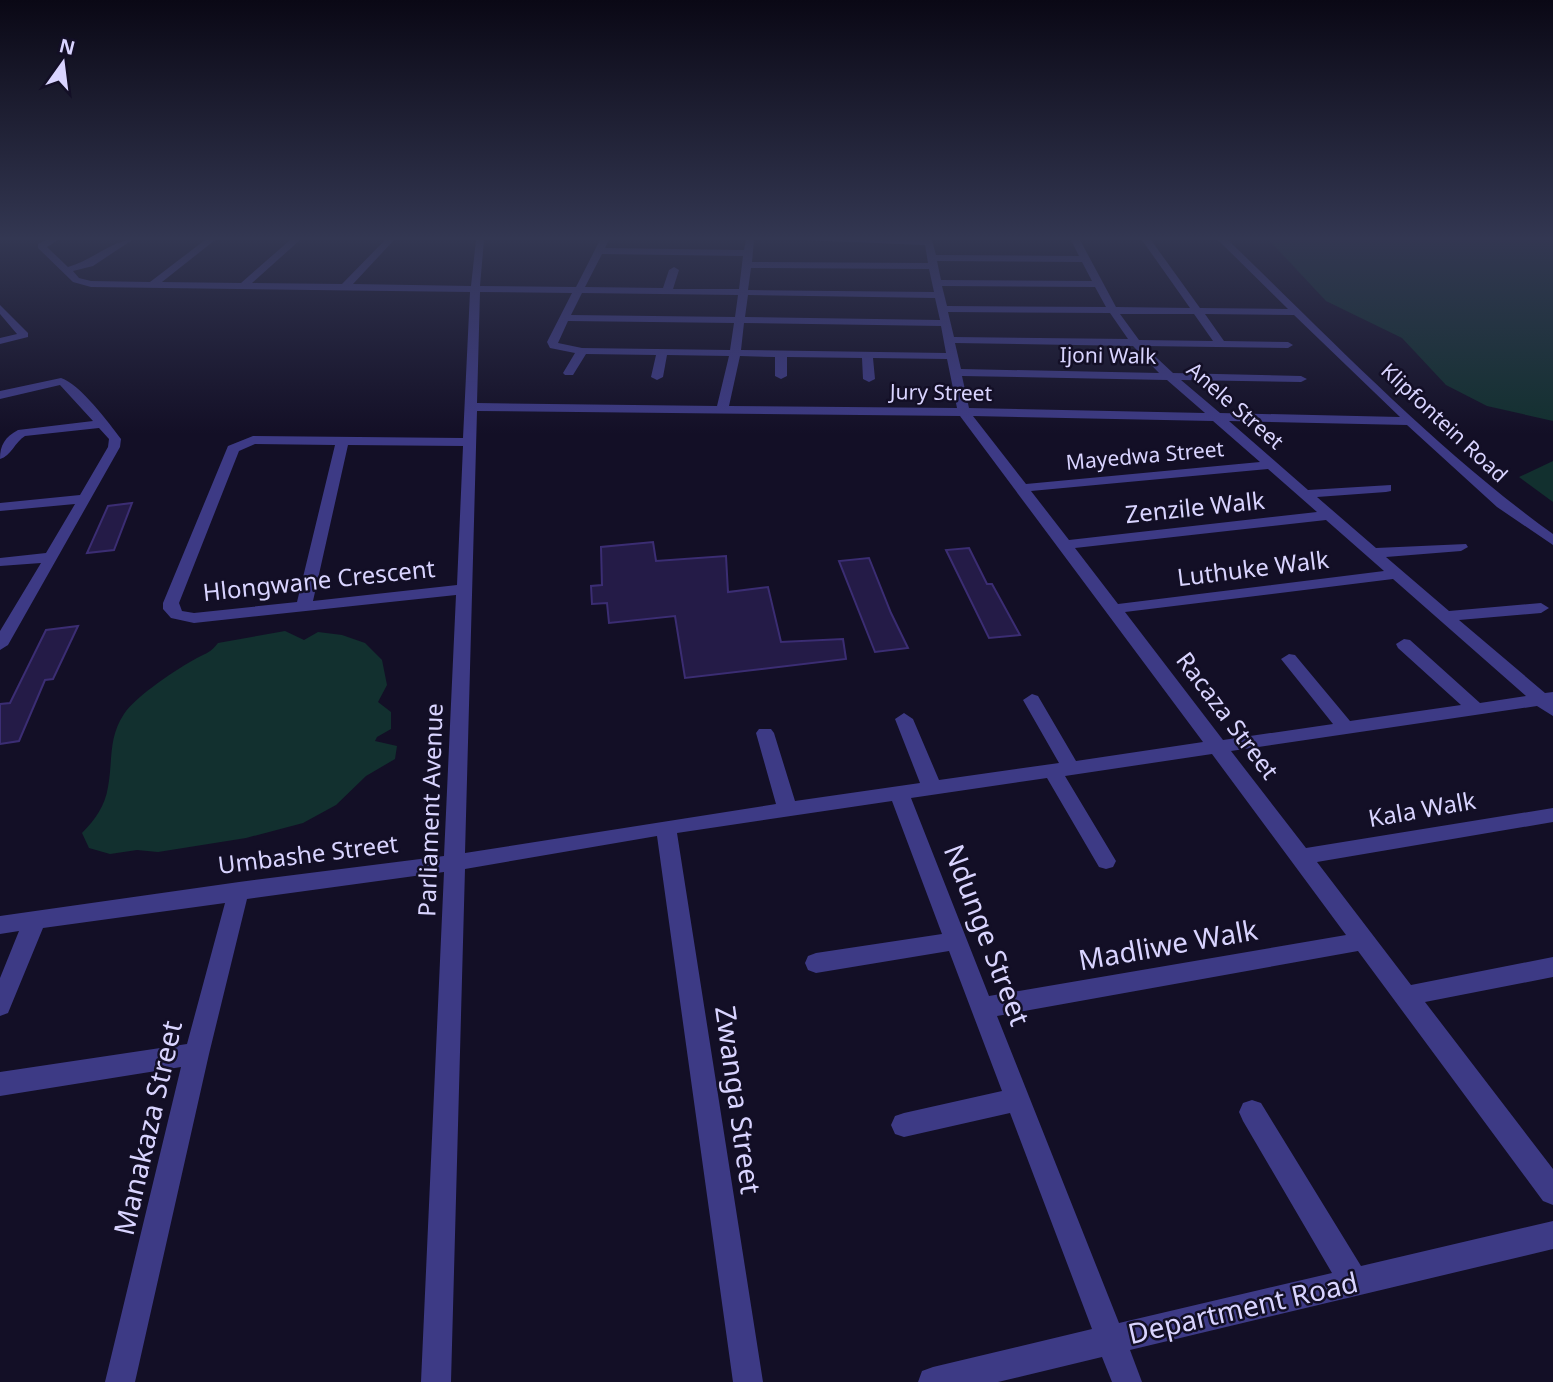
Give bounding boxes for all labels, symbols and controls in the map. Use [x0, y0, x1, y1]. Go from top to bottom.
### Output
north arrow [28, 28, 98, 98]
text: N [56, 32, 78, 61]
street label: Ijoni Walk [1059, 340, 1157, 370]
street label: Anele Street [1181, 355, 1290, 455]
street label: Klipfontein Road [1375, 356, 1514, 488]
street label: Jury Street [888, 377, 993, 407]
street label: Mayedwa Street [1065, 434, 1226, 476]
street label: Zenzile Walk [1124, 483, 1266, 530]
street label: Luthuke Walk [1175, 542, 1331, 593]
street label: Hlongwane Crescent [201, 551, 437, 608]
street label: Racaza Street [1169, 645, 1287, 786]
street label: Parliament Avenue [409, 703, 450, 917]
street label: Kala Walk [1365, 783, 1478, 834]
street label: Umbashe Street [216, 826, 400, 881]
street label: Ndunge Street [936, 838, 1040, 1031]
street label: Madliwe Walk [1075, 910, 1260, 978]
street label: Zwanga Street [707, 1003, 771, 1196]
street label: Manakaza Street [104, 1017, 190, 1239]
street label: Department Road [1124, 1262, 1361, 1352]

